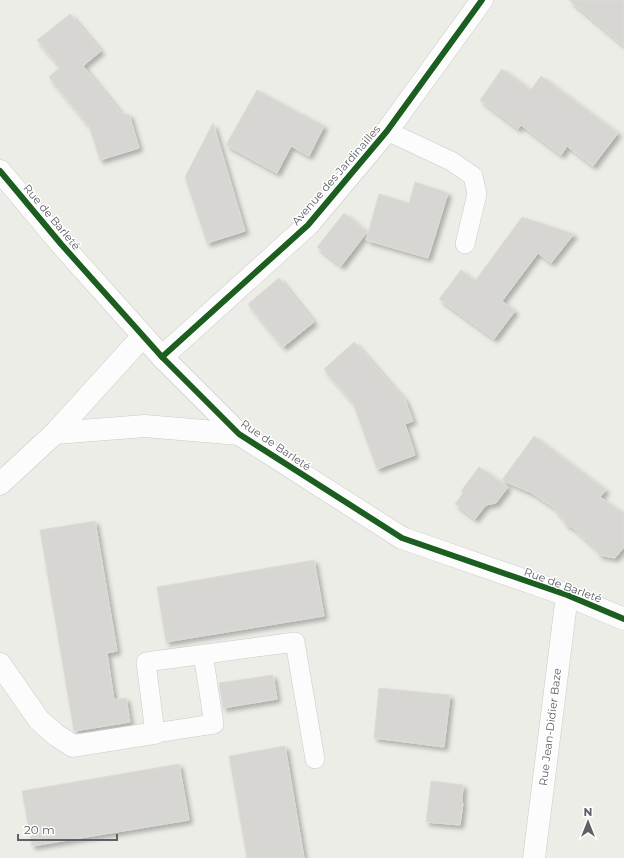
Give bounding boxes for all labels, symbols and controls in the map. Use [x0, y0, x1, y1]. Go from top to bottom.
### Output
street label: Avenue des Jardinailles [289, 122, 384, 228]
street label: Rue de Barleté [20, 181, 84, 253]
street label: Rue de Barleté [238, 416, 314, 474]
street label: Rue de Barleté [522, 564, 604, 606]
street label: Rue Jean-Didier Baze [536, 667, 564, 787]
north arrow [568, 802, 608, 842]
text: N [584, 805, 592, 819]
scale bar [18, 816, 117, 842]
text: 20 m [24, 822, 55, 837]

